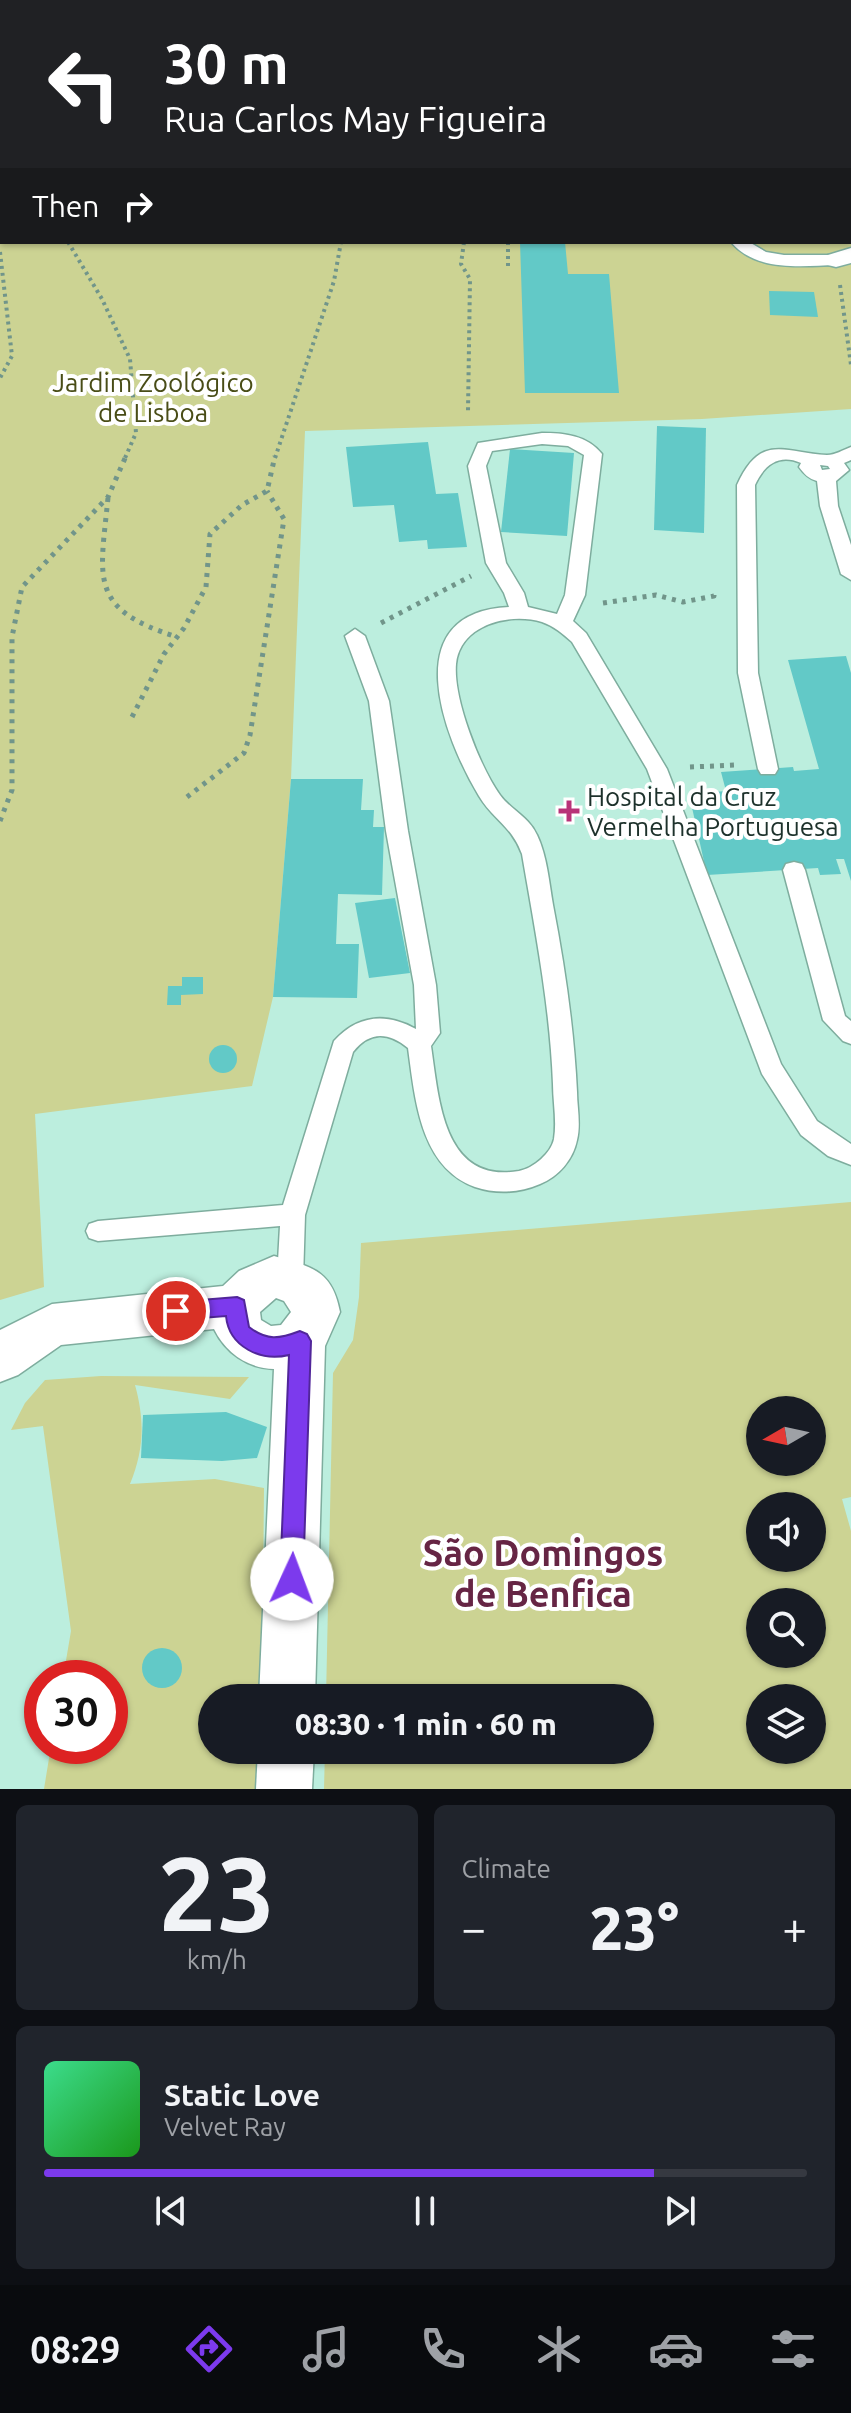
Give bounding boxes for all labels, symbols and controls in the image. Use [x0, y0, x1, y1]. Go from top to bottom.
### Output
icon: left [32, 32, 136, 136]
text: 30 m [164, 32, 289, 95]
text: Rua Carlos May Figueira [164, 98, 547, 139]
icon: right [116, 184, 160, 228]
text: Then [32, 189, 100, 223]
park label: Jardim Zoológico de Lisboa [52, 368, 254, 427]
place label: Hospital da Cruz Vermelha Portuguesa [587, 782, 839, 841]
marker: Hospital da Cruz Vermelha Portuguesa [558, 800, 580, 822]
pin [142, 1277, 210, 1345]
icon: arrive [154, 1289, 198, 1333]
north arrow [746, 1396, 826, 1476]
map controls [746, 1396, 826, 1764]
button: sound [746, 1492, 826, 1572]
district label: São Domingos de Benfica [423, 1532, 663, 1614]
position arrow [250, 1537, 334, 1621]
button: search [746, 1588, 826, 1668]
speed limit sign: 30 [24, 1660, 128, 1764]
button: layers [746, 1684, 826, 1764]
text: 08:30 · 1 min · 60 m [295, 1707, 557, 1741]
text: 23 [158, 1834, 275, 1951]
text: Climate [462, 1854, 551, 1883]
text: 23° [590, 1894, 679, 1961]
text: − [462, 1903, 486, 1952]
text: + [782, 1903, 807, 1952]
text: km/h [187, 1945, 247, 1974]
text: Static Love [164, 2078, 320, 2112]
text: Velvet Ray [164, 2112, 286, 2141]
icon: previous [149, 2189, 193, 2233]
icon: pause [403, 2189, 447, 2233]
icon: next [658, 2189, 702, 2233]
icon: directions [181, 2321, 237, 2377]
icon: music [298, 2321, 354, 2377]
icon: phone [415, 2321, 471, 2377]
icon: climate [531, 2321, 587, 2377]
icon: car [648, 2321, 704, 2377]
icon: filters [765, 2321, 821, 2377]
text: 08:29 [30, 2329, 120, 2370]

